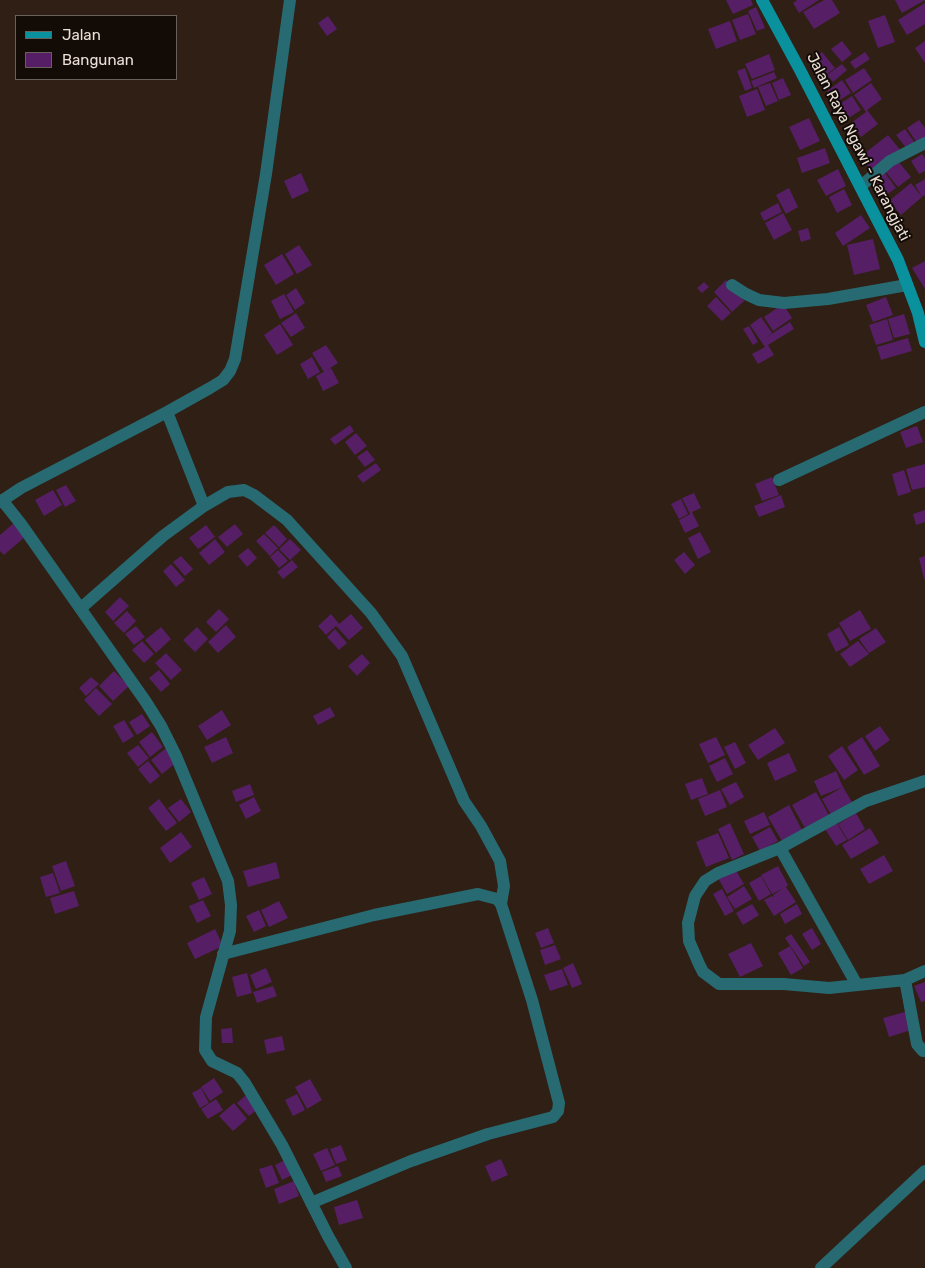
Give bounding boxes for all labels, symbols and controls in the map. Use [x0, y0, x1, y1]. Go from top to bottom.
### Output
legend [15, 15, 178, 80]
text: Jalan [62, 26, 101, 44]
street label: Jalan Raya Ngawi - Karangjati [803, 50, 913, 244]
text: Bangunan [62, 51, 134, 69]

